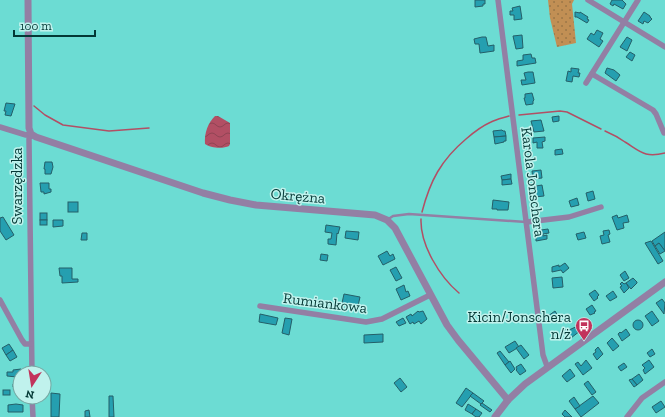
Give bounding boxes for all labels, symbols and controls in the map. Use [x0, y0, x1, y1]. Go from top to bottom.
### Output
scale bar [14, 12, 95, 38]
text: 100 m [20, 19, 52, 33]
street label: Karola Jonschera [517, 126, 549, 238]
street label: Swarzędzka [8, 147, 26, 225]
street label: Okrężna [270, 185, 326, 207]
street label: Rumiankowa [282, 289, 368, 317]
place label: Kicin/Jonschera n/ż [468, 308, 571, 343]
bus stop icon: Kicin/Jonschera n/ż [574, 316, 594, 341]
north arrow [12, 365, 52, 405]
text: N [24, 387, 35, 402]

